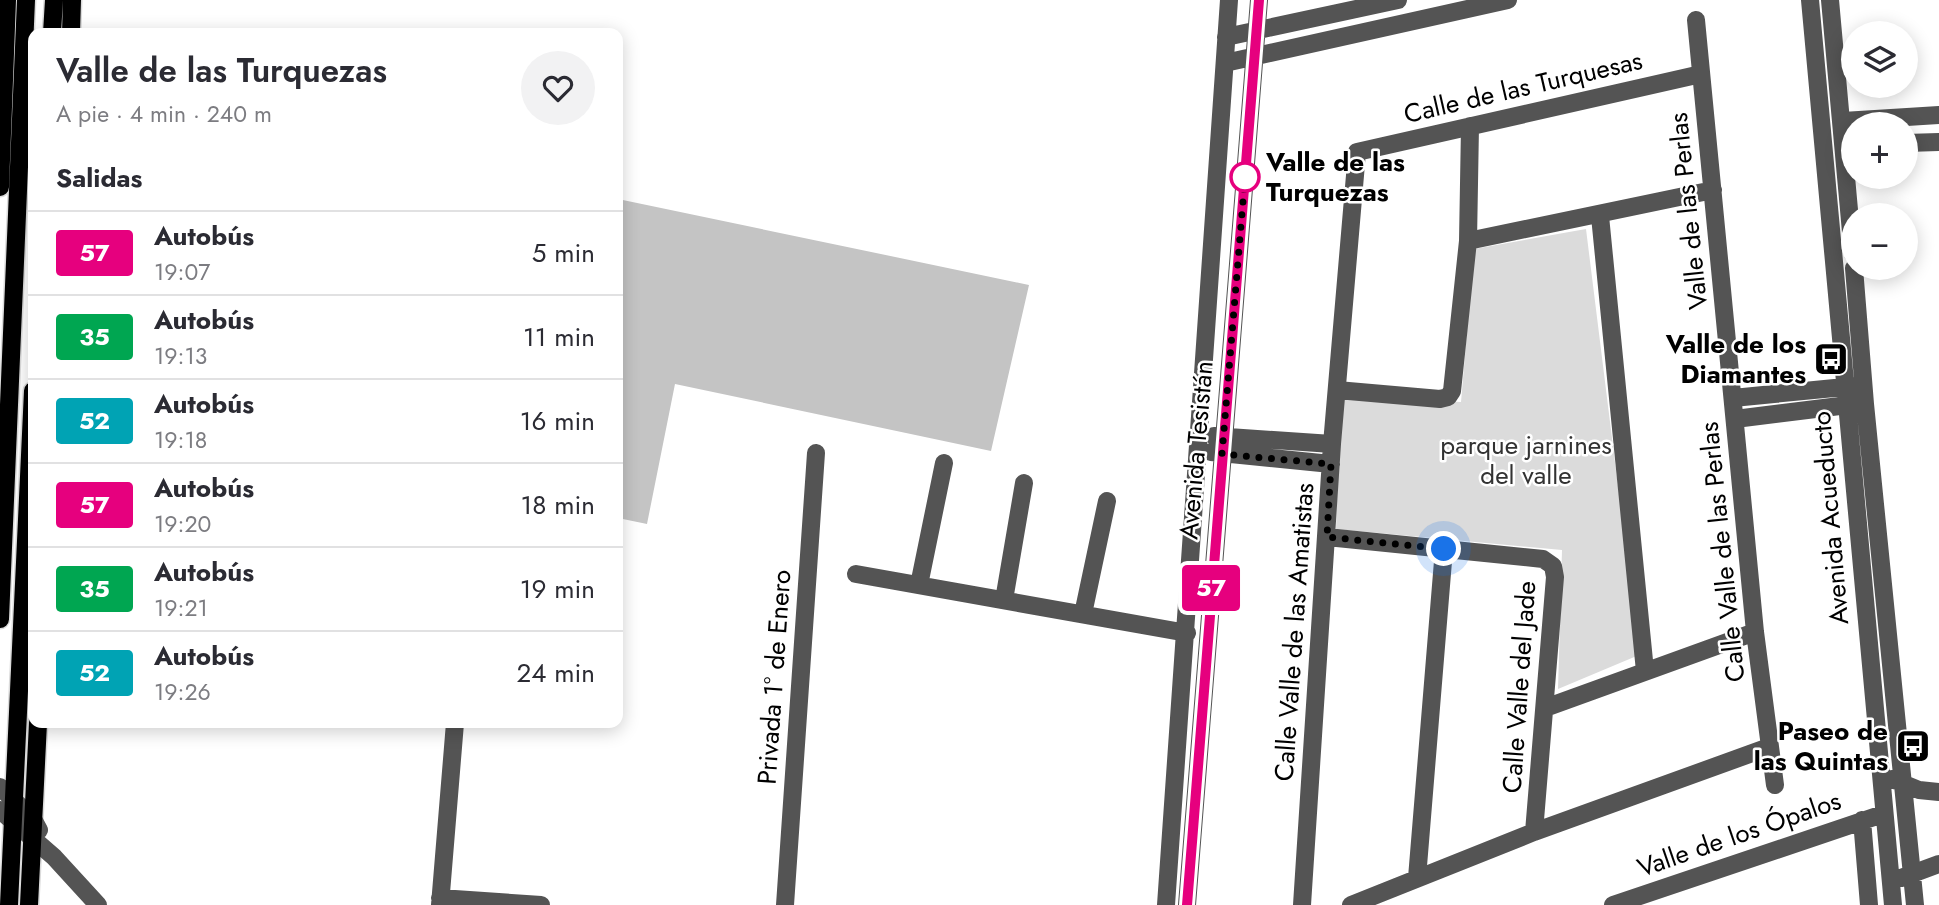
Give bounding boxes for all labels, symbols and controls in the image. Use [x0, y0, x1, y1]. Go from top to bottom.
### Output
map controls [1841, 21, 1918, 280]
button: layers [1841, 21, 1918, 98]
street label: Calle de las Turquesas [1400, 41, 1646, 133]
text: Valle de las Turquezas [56, 47, 387, 94]
button: heart [521, 51, 595, 125]
text: A pie · 4 min · 240 m [56, 97, 272, 131]
street label: Valle de las Perlas [1659, 111, 1717, 311]
button: + [1841, 112, 1918, 189]
place label: Valle de las Turquezas [1265, 143, 1405, 211]
text: Salidas [56, 159, 142, 197]
marker: Valle de las Turquezas [1230, 162, 1260, 192]
button: − [1841, 203, 1918, 280]
text: Autobús [154, 217, 254, 255]
text: 5 min [532, 234, 595, 272]
text: 57 [80, 235, 109, 270]
text: 19:07 [154, 255, 210, 289]
text: Autobús [154, 301, 254, 339]
text: 11 min [523, 318, 595, 356]
text: 35 [79, 319, 110, 354]
place label: Valle de los Diamantes [1665, 325, 1806, 393]
text: 19:13 [154, 339, 207, 373]
bus stop icon: Valle de los Diamantes [1812, 340, 1850, 378]
street label: Avenida Tesistán [1169, 359, 1223, 541]
text: Autobús [154, 385, 254, 423]
text: 16 min [520, 402, 595, 440]
text: 52 [79, 403, 110, 438]
street label: Avenida Acueducto [1802, 410, 1858, 626]
street label: Calle Valle de las Perlas [1689, 420, 1755, 684]
text: 19:18 [154, 423, 207, 457]
park label: parque jarnines del valle [1440, 426, 1612, 494]
text: Autobús [154, 469, 254, 507]
street label: Calle Valle de las Amatistas [1265, 481, 1323, 783]
text: 18 min [521, 486, 595, 524]
text: 57 [80, 487, 109, 522]
text: 19:20 [154, 507, 211, 541]
your location [1426, 531, 1461, 566]
text: Autobús [154, 553, 254, 591]
line badge: 57 [1180, 565, 1242, 611]
street label: Privada 1° de Enero [748, 568, 800, 786]
text: 19 min [520, 570, 595, 608]
text: 57 [1196, 570, 1226, 605]
text: 35 [79, 571, 110, 606]
street label: Calle Valle del Jade [1493, 580, 1545, 794]
text: 19:21 [154, 591, 208, 625]
text: Autobús [154, 637, 254, 675]
text: 24 min [517, 654, 595, 692]
text: 52 [79, 655, 110, 690]
text: 19:26 [154, 675, 211, 709]
place label: Paseo de las Quintas [1754, 712, 1888, 780]
bus stop icon: Paseo de las Quintas [1894, 727, 1932, 765]
street label: Valle de los Ópalos [1632, 781, 1846, 887]

